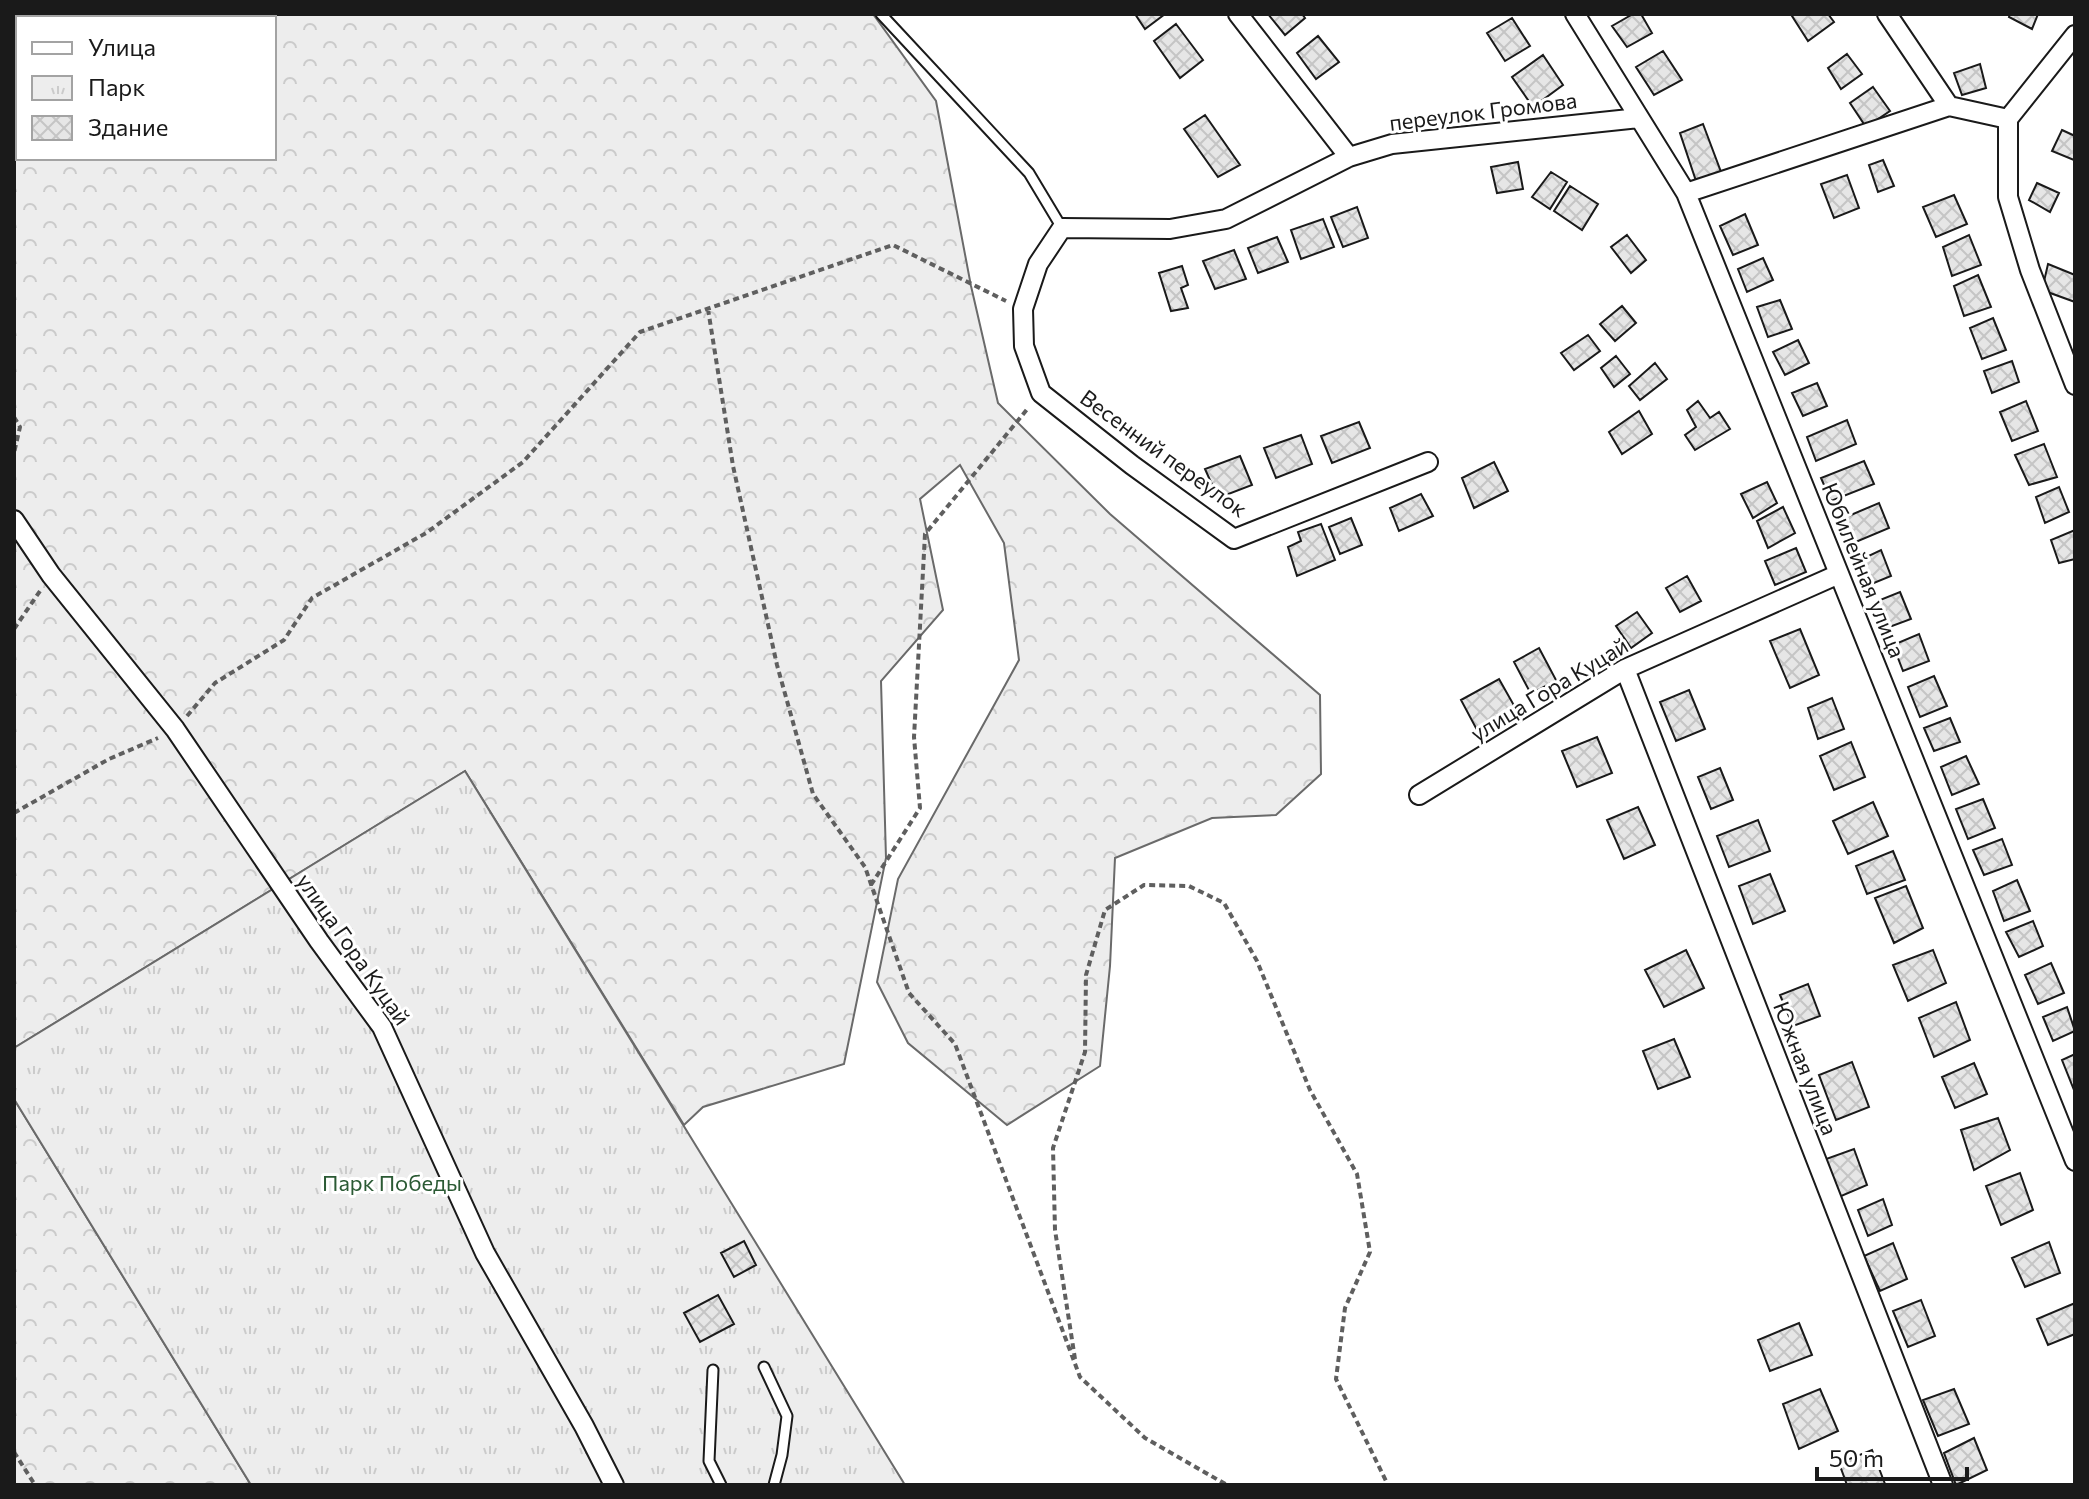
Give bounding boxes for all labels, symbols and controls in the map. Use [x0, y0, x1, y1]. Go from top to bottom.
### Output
legend [16, 16, 276, 160]
text: Улица [88, 32, 156, 61]
text: Парк [88, 72, 145, 101]
street label: переулок Громова [1387, 86, 1579, 136]
text: Здание [88, 112, 168, 141]
street label: Весенний переулок [1075, 383, 1253, 523]
street label: Юбилейная улица [1817, 478, 1911, 662]
street label: улица Гора Куцай [1465, 631, 1633, 747]
street label: улица Гора Куцай [292, 868, 416, 1030]
street label: Южная улица [1768, 997, 1844, 1139]
park label: Парк Победы [322, 1169, 462, 1196]
scale bar [1817, 1431, 1967, 1481]
text: 50 m [1829, 1443, 1884, 1472]

